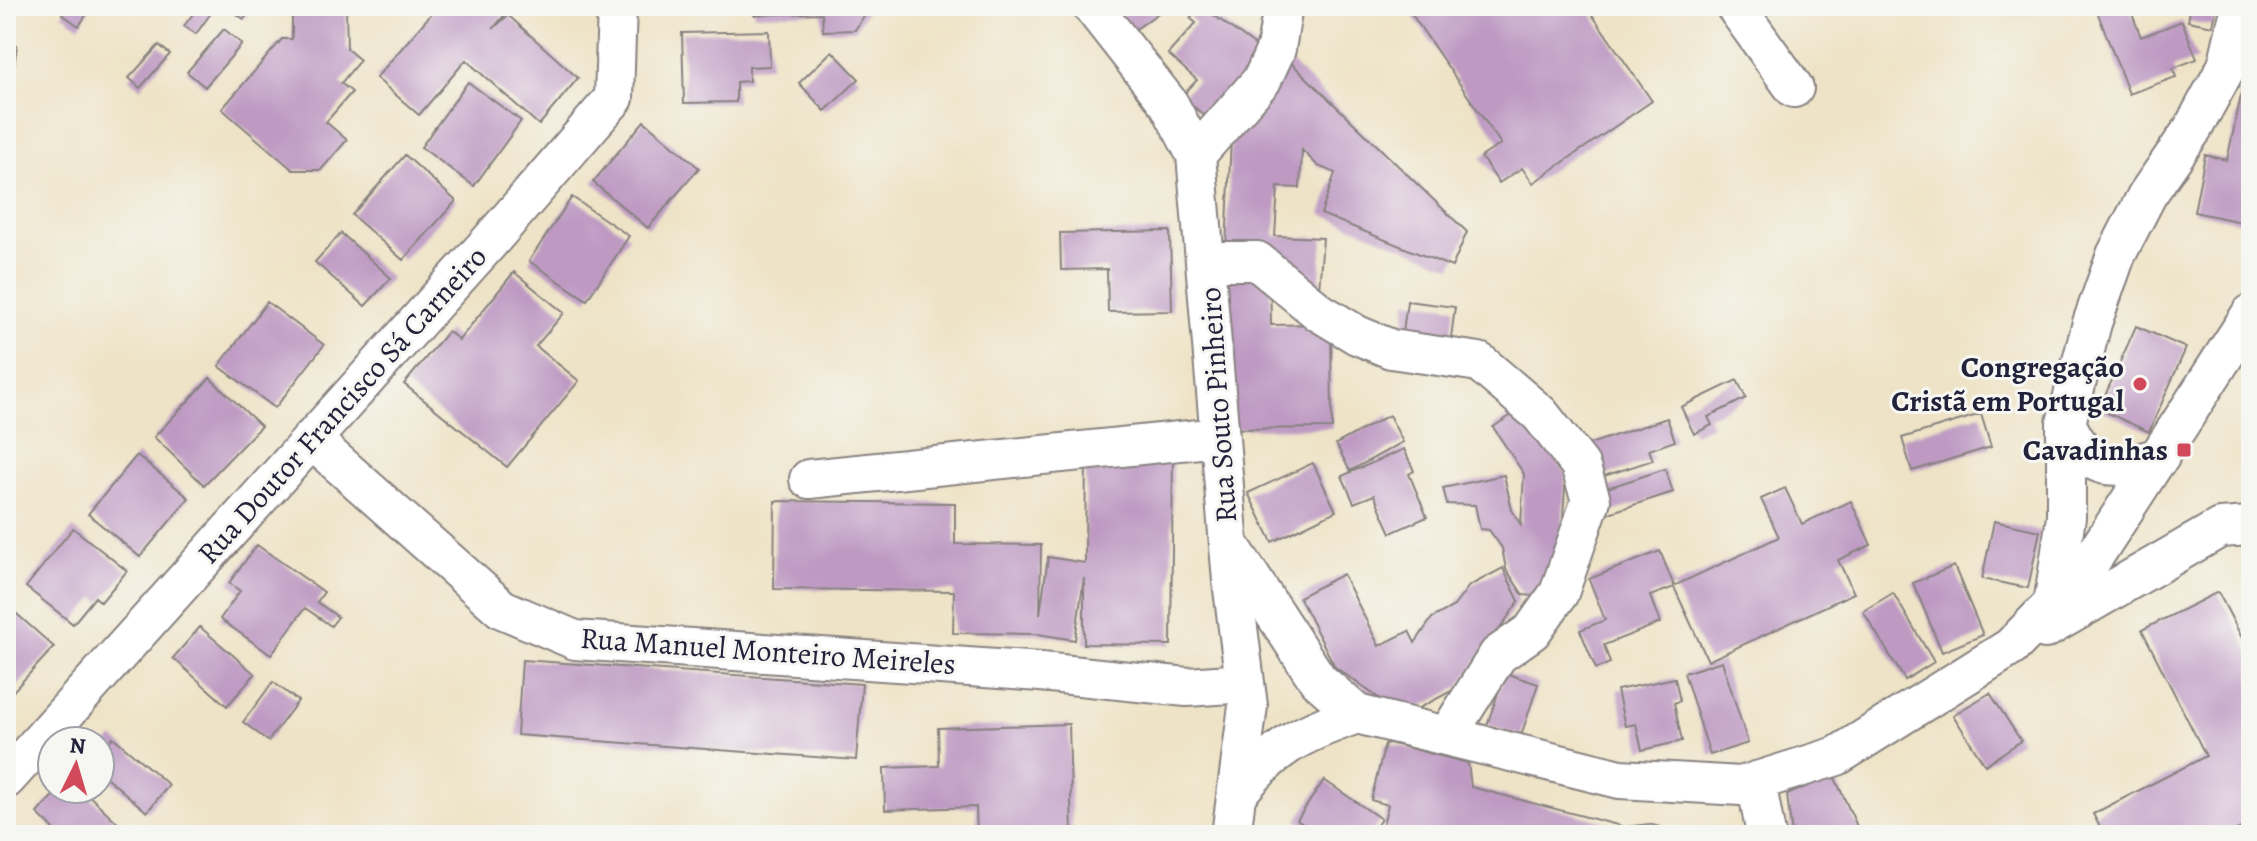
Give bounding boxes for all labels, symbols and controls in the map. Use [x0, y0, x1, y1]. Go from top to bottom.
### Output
street label: Rua Doutor Francisco Sá Carneiro [188, 237, 496, 573]
street label: Rua Souto Pinheiro [1190, 286, 1246, 524]
place label: Congregação Cristã em Portugal [1891, 347, 2124, 421]
marker: Congregação Cristã em Portugal [2131, 375, 2149, 393]
place label: Cavadinhas [2023, 430, 2168, 470]
marker: Cavadinhas [2175, 441, 2193, 459]
street label: Rua Manuel Monteiro Meireles [579, 618, 957, 684]
north arrow [36, 725, 116, 805]
text: N [68, 730, 87, 762]

